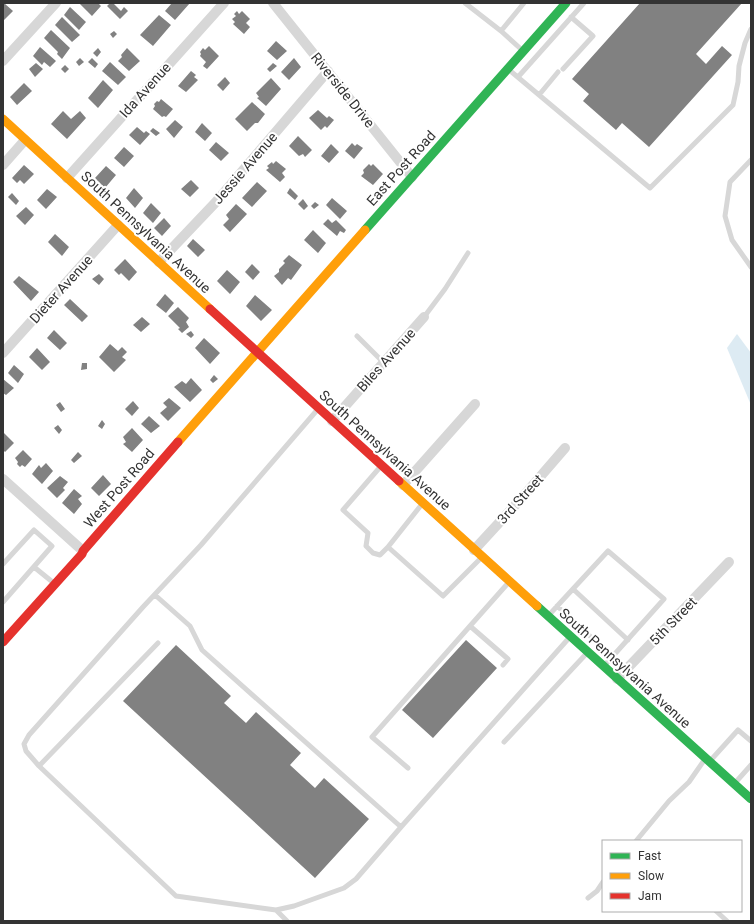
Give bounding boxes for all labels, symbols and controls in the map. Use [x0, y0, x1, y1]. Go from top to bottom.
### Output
street label: Riverside Drive [308, 49, 378, 131]
street label: Ida Avenue [116, 59, 174, 121]
street label: East Post Road [363, 127, 439, 209]
street label: Jessie Avenue [210, 129, 280, 207]
street label: South Pennsylvania Avenue [78, 168, 214, 296]
street label: Dieter Avenue [26, 252, 96, 326]
street label: Biles Avenue [353, 325, 419, 395]
street label: South Pennsylvania Avenue [316, 387, 454, 513]
street label: West Post Road [80, 445, 158, 531]
street label: 3rd Street [494, 471, 547, 527]
street label: 5th Street [646, 593, 700, 648]
street label: South Pennsylvania Avenue [556, 605, 694, 731]
legend [602, 840, 742, 912]
text: Fast [638, 849, 661, 863]
text: Slow [638, 869, 664, 883]
text: Jam [638, 889, 662, 903]

